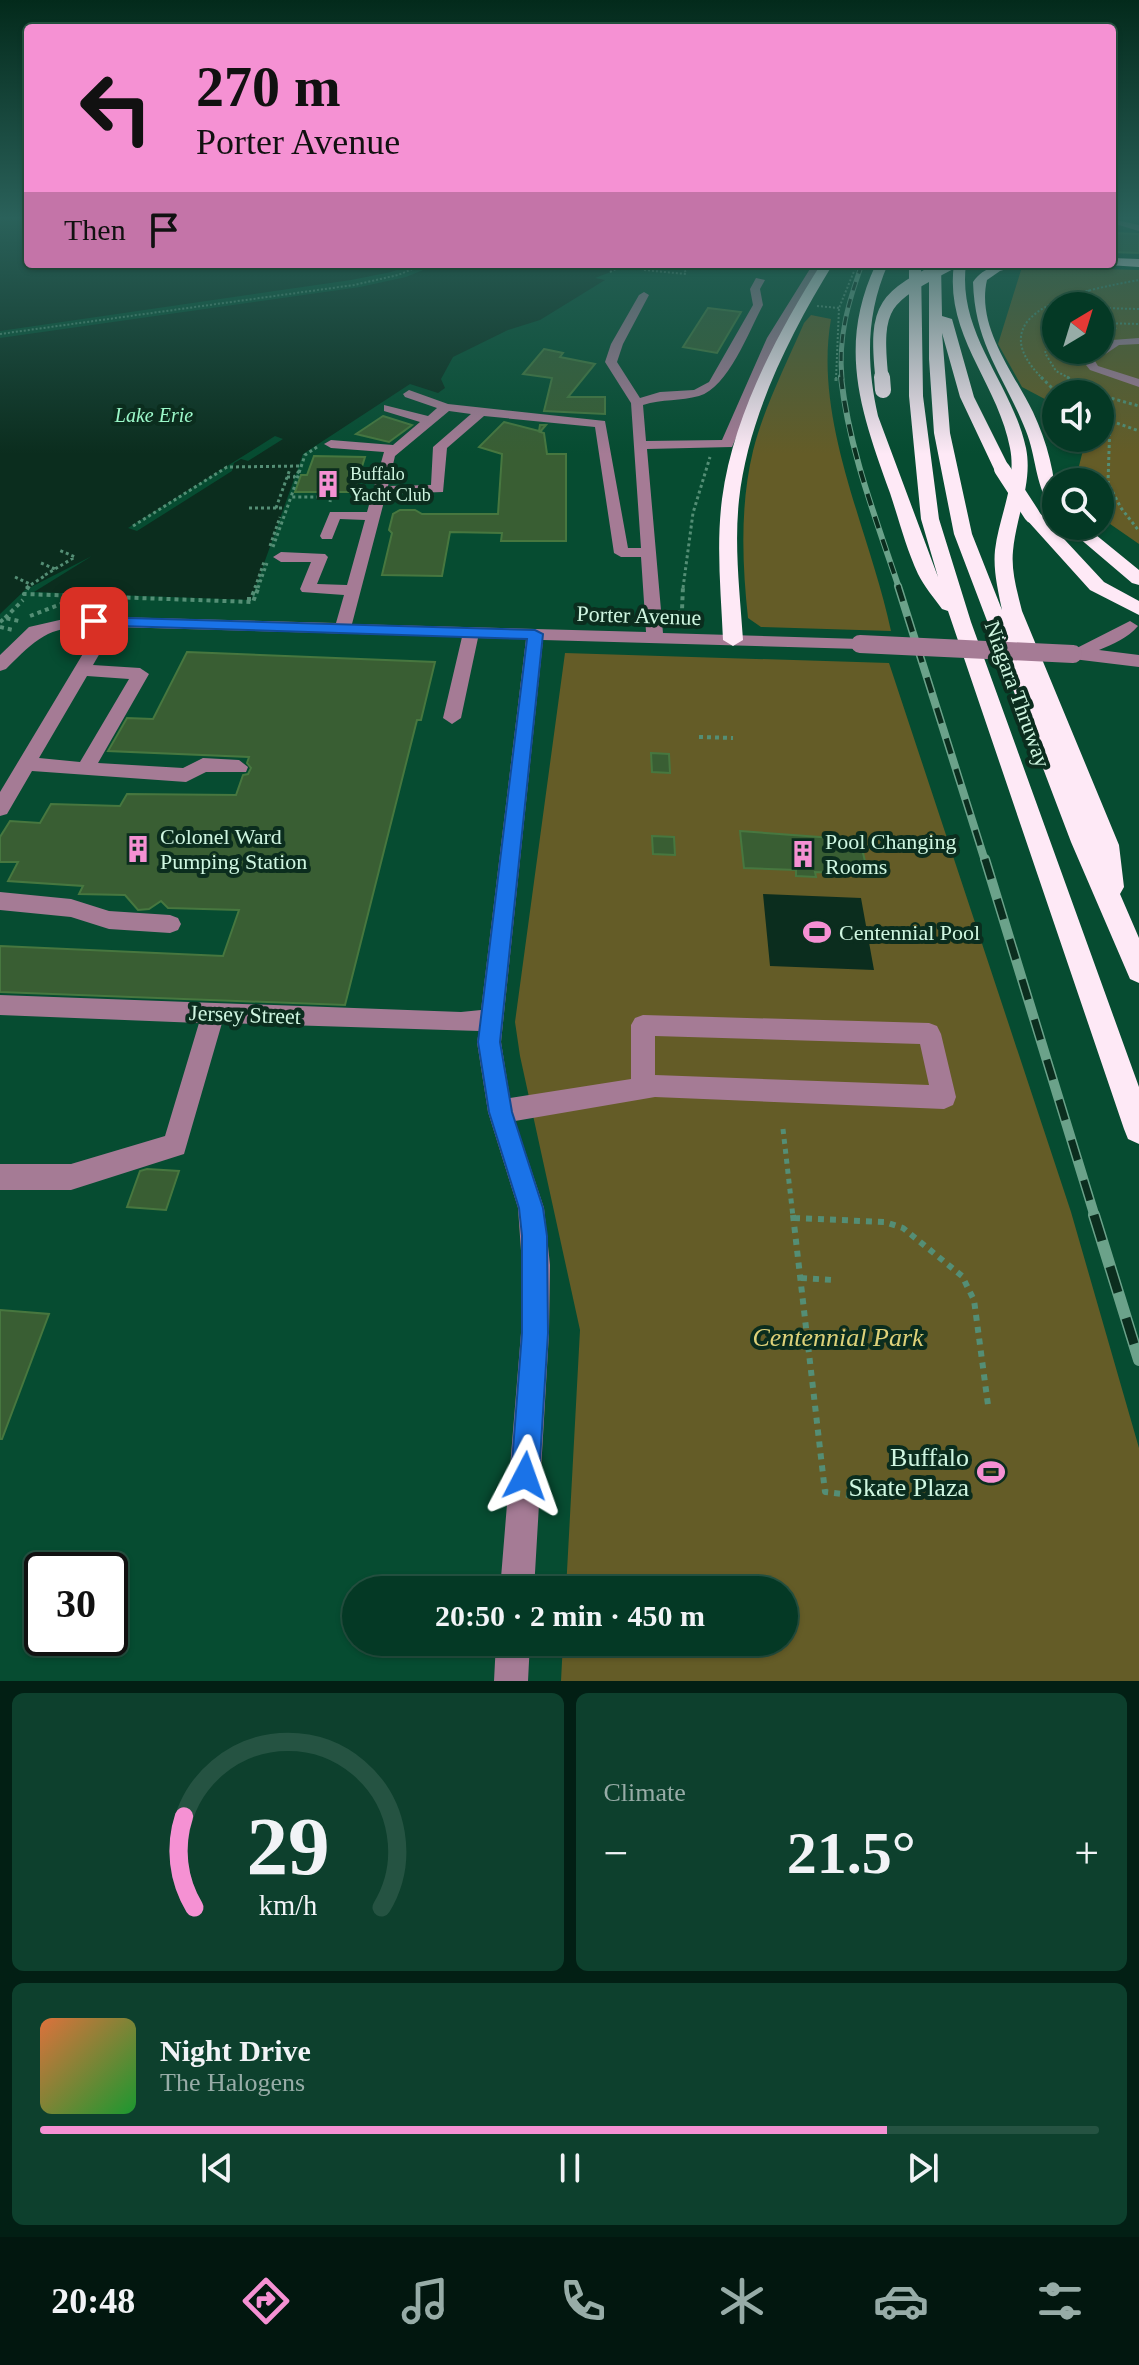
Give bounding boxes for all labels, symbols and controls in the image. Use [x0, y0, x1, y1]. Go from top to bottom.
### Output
icon: left [64, 56, 168, 160]
text: 270 m [196, 56, 341, 118]
text: Porter Avenue [196, 122, 400, 162]
icon: arrive [142, 208, 186, 252]
text: Then [64, 213, 126, 246]
north arrow [1042, 292, 1114, 364]
map controls [1042, 292, 1114, 540]
button: sound [1042, 380, 1114, 452]
water label: Lake Erie [114, 404, 193, 426]
place label: Buffalo Yacht Club [350, 464, 431, 505]
button: search [1042, 468, 1114, 540]
building icon: Buffalo Yacht Club [313, 469, 343, 499]
pin [60, 587, 128, 655]
icon: arrive [72, 599, 116, 643]
street label: Porter Avenue [576, 601, 702, 630]
street label: Niagara Thruway [979, 617, 1056, 771]
place label: Colonel Ward Pumping Station [160, 824, 307, 874]
place label: Pool Changing Rooms [825, 829, 956, 879]
building icon: Colonel Ward Pumping Station [123, 834, 153, 864]
building icon: Pool Changing Rooms [788, 839, 818, 869]
sports icon: Centennial Pool [802, 917, 832, 947]
place label: Centennial Pool [839, 920, 980, 945]
street label: Jersey Street [189, 1000, 301, 1029]
park label: Centennial Park [752, 1323, 924, 1352]
position arrow [483, 1434, 567, 1518]
place label: Buffalo Skate Plaza [848, 1443, 969, 1502]
sports icon: Buffalo Skate Plaza [976, 1457, 1006, 1487]
speed limit sign: 30 [24, 1552, 128, 1656]
text: 20:50 · 2 min · 450 m [435, 1599, 705, 1632]
text: Climate [604, 1778, 686, 1807]
text: 29 [246, 1800, 329, 1892]
text: 21.5° [787, 1820, 916, 1886]
text: − [604, 1829, 628, 1878]
text: + [1074, 1829, 1099, 1878]
text: km/h [258, 1890, 317, 1921]
text: Night Drive [160, 2034, 311, 2067]
text: The Halogens [160, 2068, 305, 2097]
icon: previous [195, 2146, 239, 2190]
icon: pause [548, 2146, 592, 2190]
icon: next [901, 2146, 945, 2190]
icon: directions [238, 2273, 294, 2329]
icon: music [397, 2273, 453, 2329]
icon: phone [555, 2273, 611, 2329]
icon: climate [714, 2273, 770, 2329]
icon: car [873, 2273, 929, 2329]
icon: filters [1032, 2273, 1088, 2329]
text: 20:48 [51, 2281, 135, 2321]

